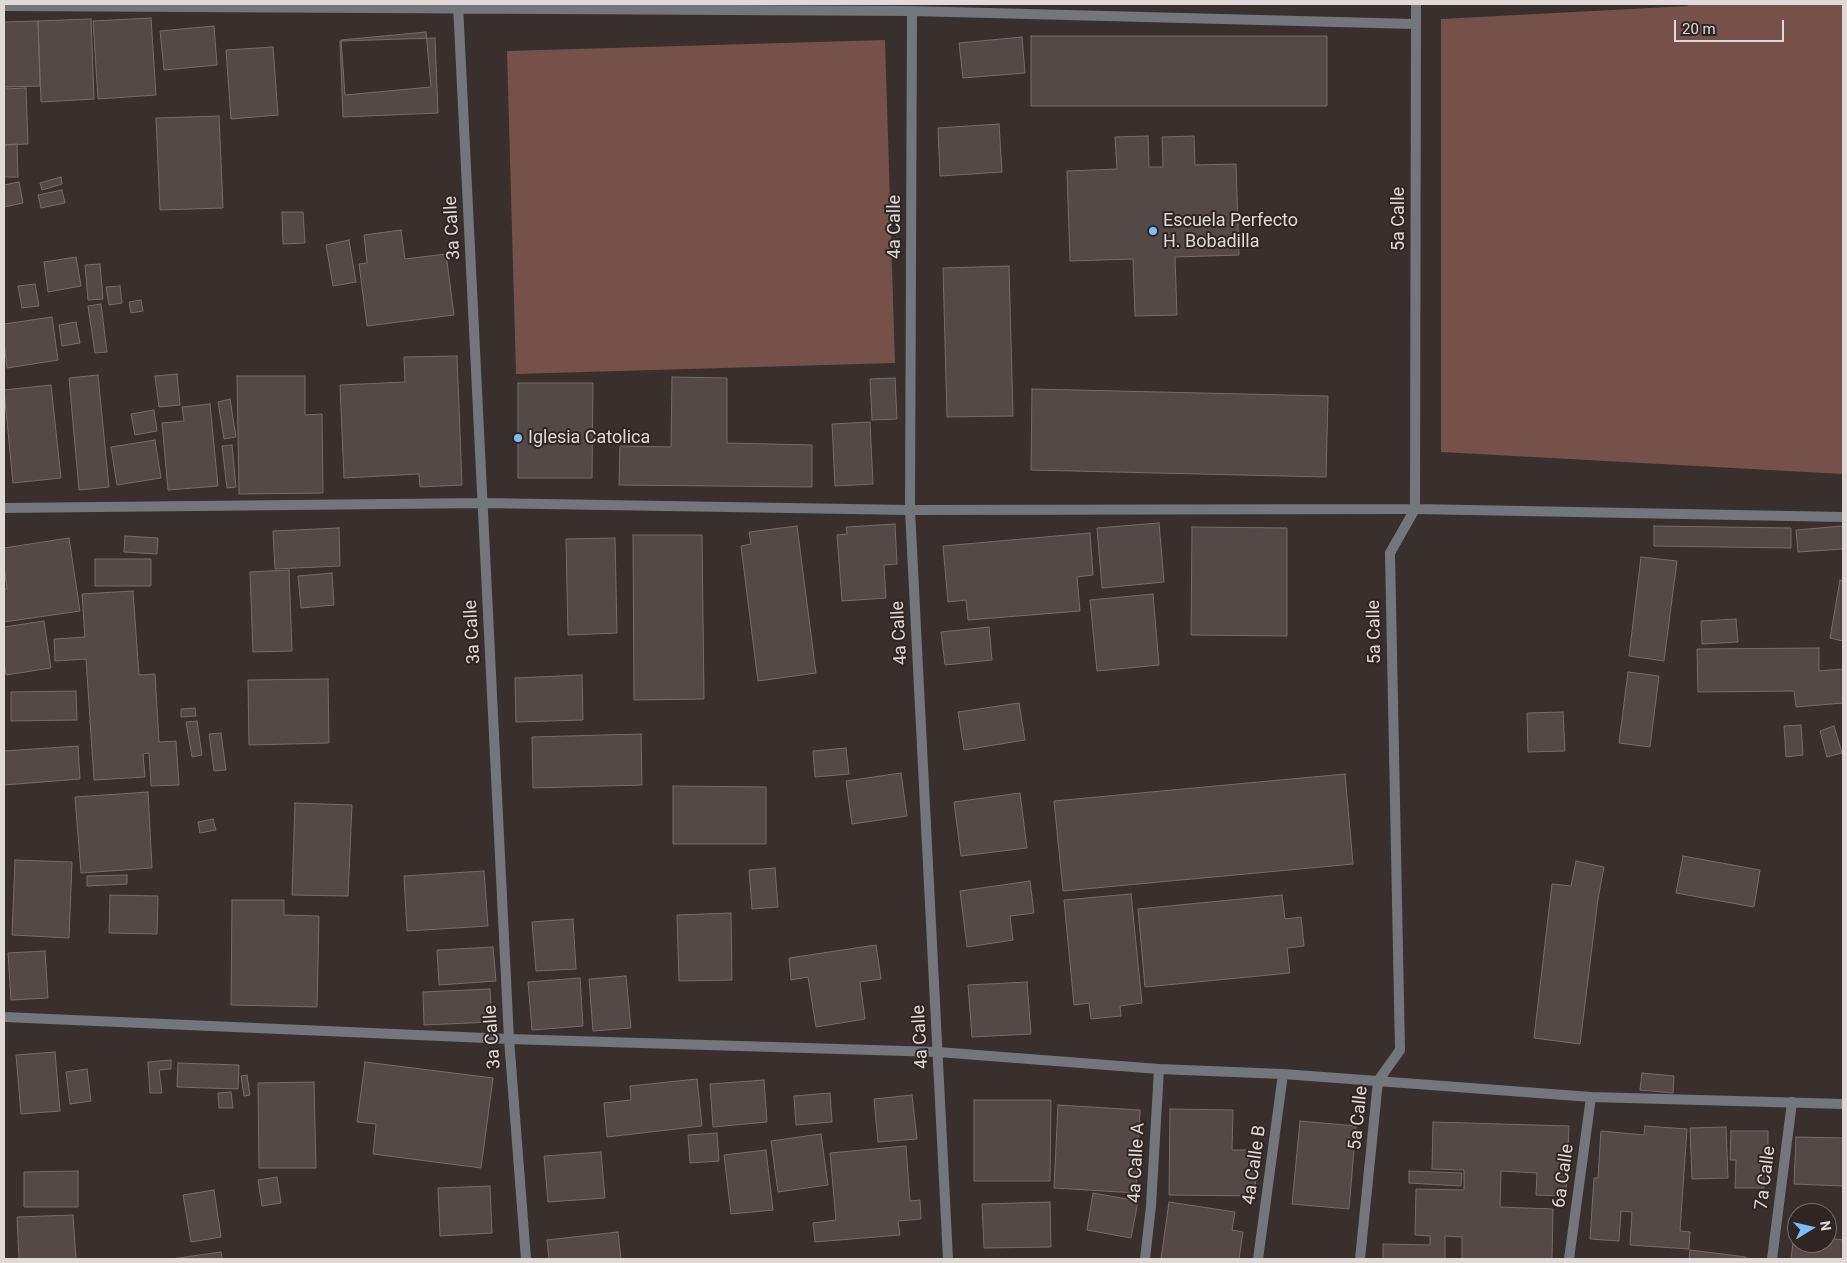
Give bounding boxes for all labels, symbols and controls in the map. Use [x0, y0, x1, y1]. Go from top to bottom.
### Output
scale bar [1677, 10, 1787, 42]
text: 20 m [1682, 20, 1716, 38]
street label: 5a Calle [1388, 187, 1410, 251]
street label: 3a Calle [441, 195, 465, 261]
street label: 4a Calle [884, 195, 906, 259]
place label: Escuela Perfecto H. Bobadilla [1163, 210, 1298, 252]
marker: Escuela Perfecto H. Bobadilla [1147, 225, 1159, 237]
place label: Iglesia Catolica [528, 427, 650, 449]
marker: Iglesia Catolica [512, 432, 524, 444]
street label: 3a Calle [461, 599, 485, 665]
street label: 4a Calle [888, 600, 912, 666]
street label: 5a Calle [1364, 600, 1386, 664]
street label: 3a Calle [480, 1004, 506, 1070]
street label: 4a Calle [909, 1004, 933, 1070]
street label: 5a Calle [1345, 1085, 1373, 1151]
street label: 4a Calle A [1124, 1122, 1150, 1204]
street label: 4a Calle B [1239, 1124, 1271, 1206]
street label: 6a Calle [1549, 1143, 1579, 1209]
street label: 7a Calle [1751, 1145, 1781, 1211]
north arrow [1787, 1203, 1837, 1253]
text: N [1817, 1220, 1835, 1232]

